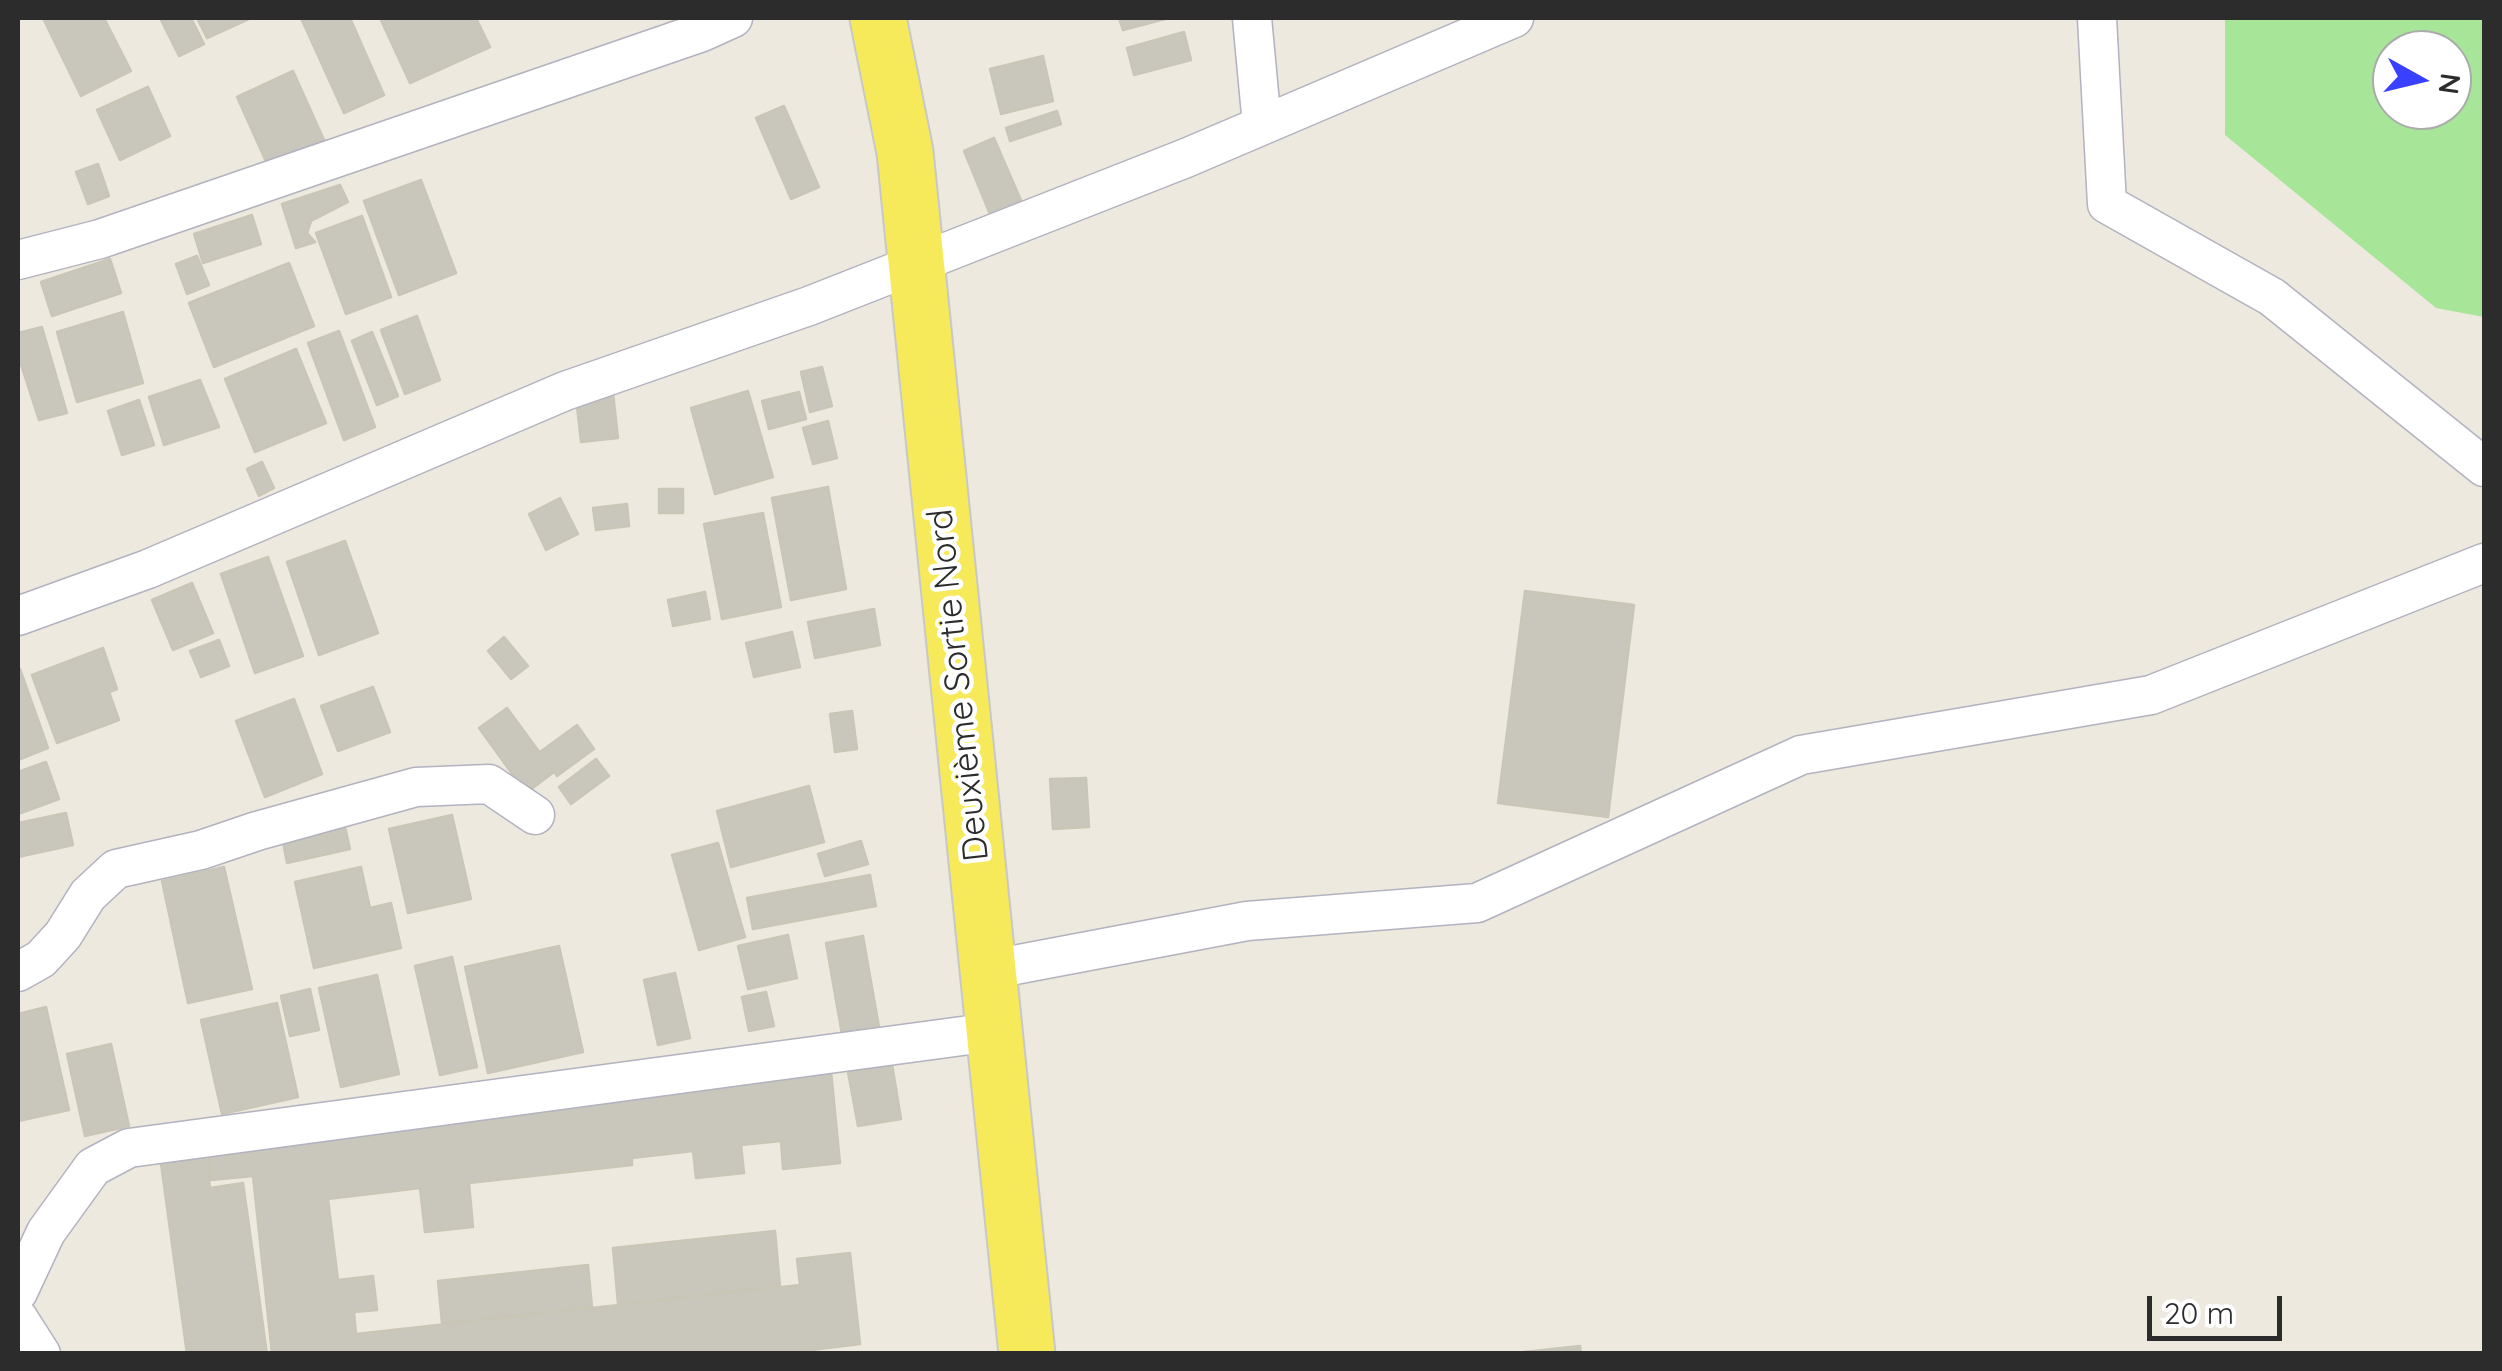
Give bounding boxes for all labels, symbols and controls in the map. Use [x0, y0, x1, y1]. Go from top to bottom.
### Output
north arrow [2372, 30, 2472, 130]
text: N [2431, 71, 2469, 97]
street label: Deuxième Sortie Nord [920, 507, 998, 863]
scale bar [2152, 1276, 2287, 1338]
text: 20 m [2164, 1294, 2234, 1332]

